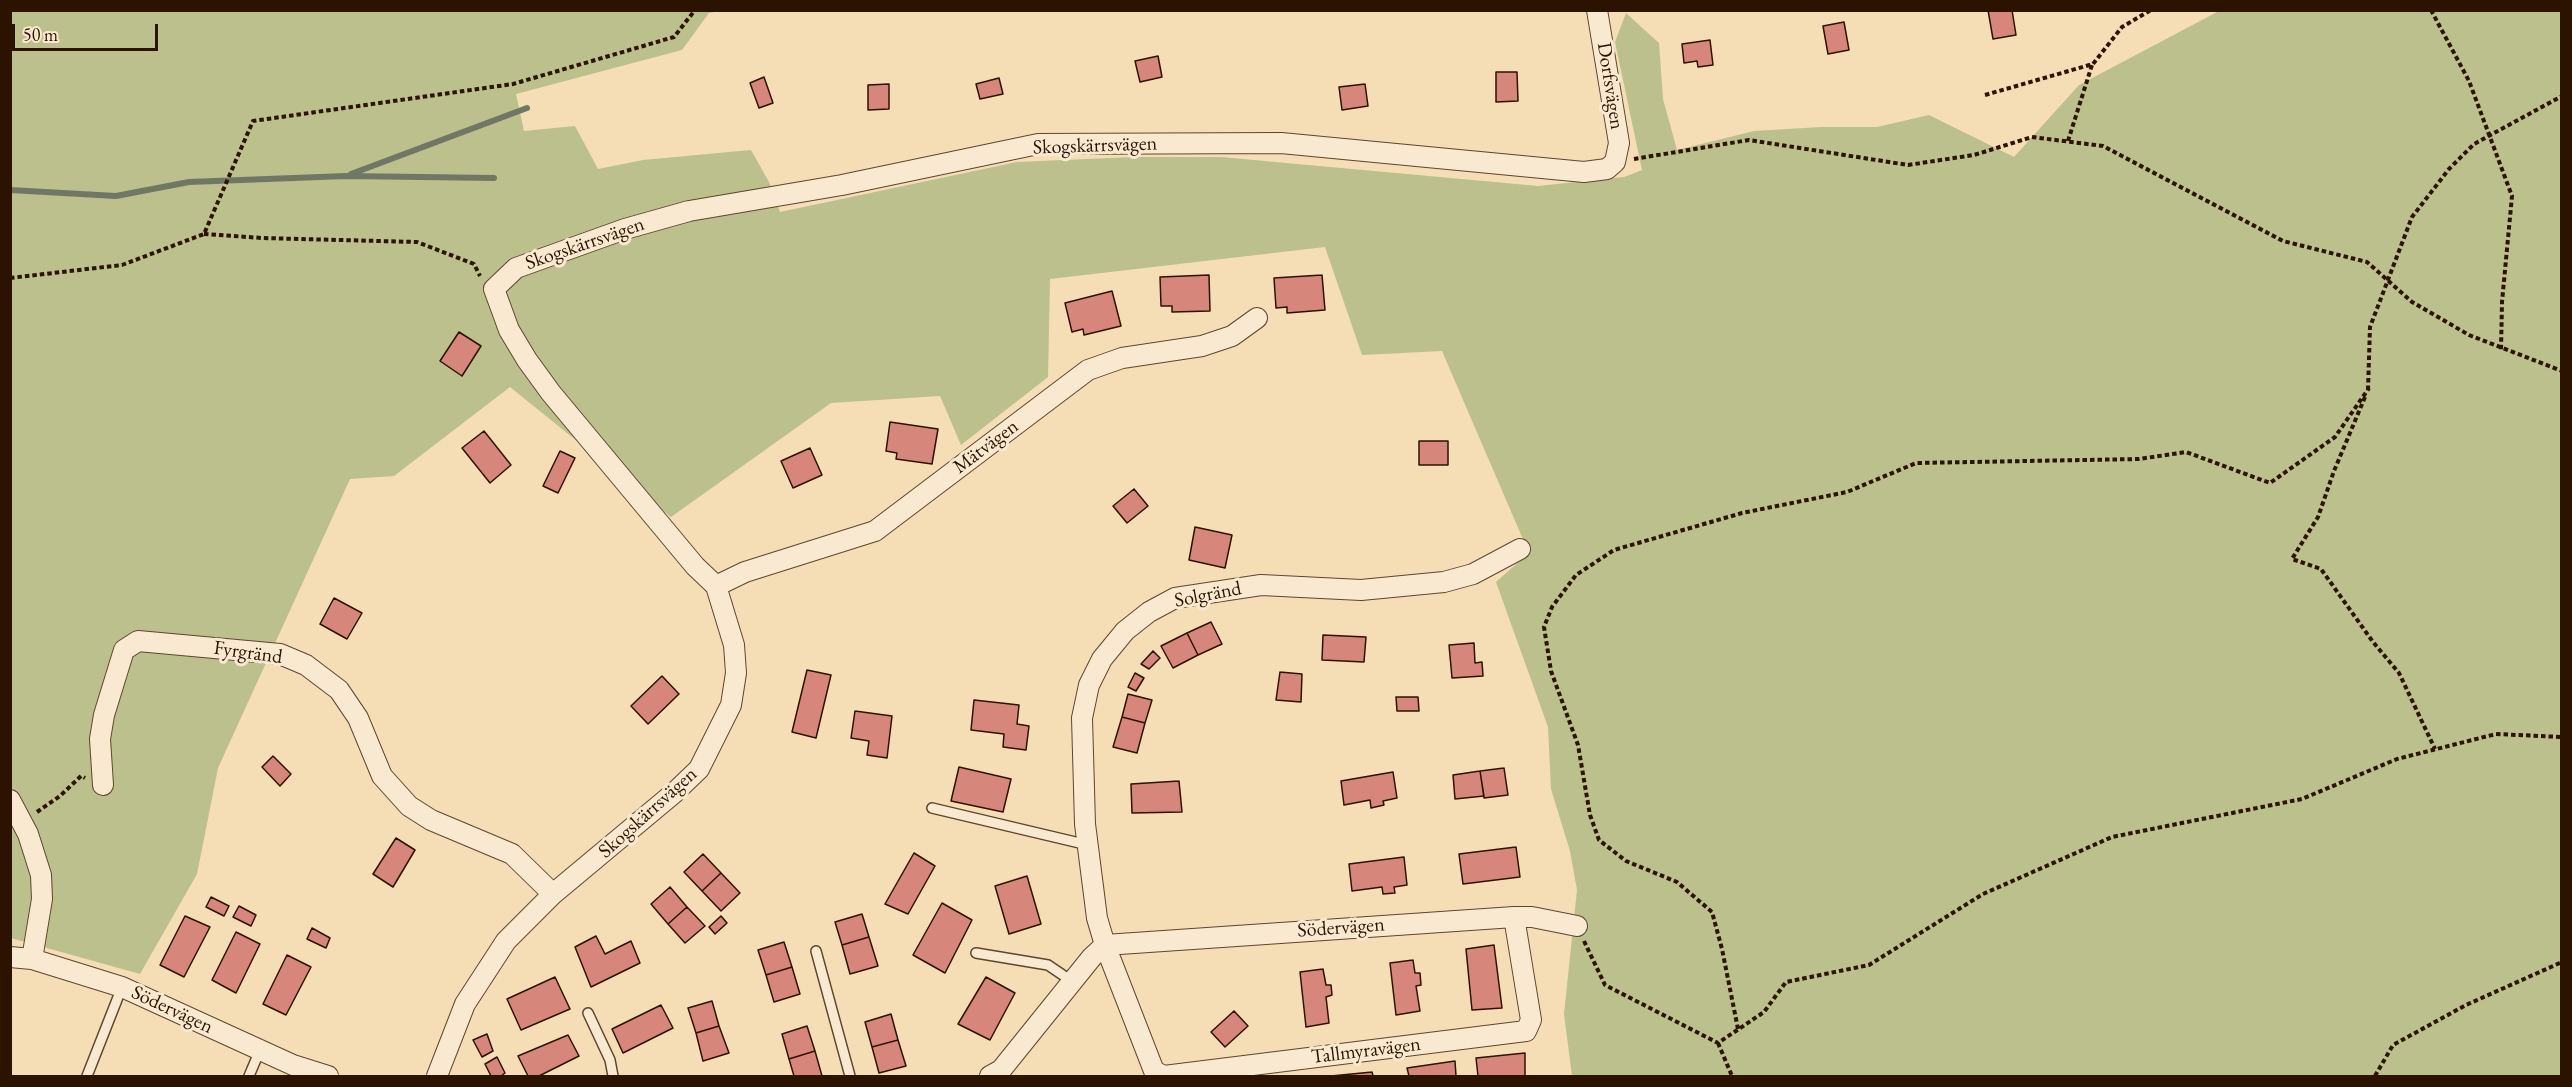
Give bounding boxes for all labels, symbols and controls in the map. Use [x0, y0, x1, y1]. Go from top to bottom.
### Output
scale bar [15, 12, 160, 50]
text: 50 m [23, 23, 58, 46]
street label: Dorfsvägen [1591, 41, 1629, 131]
street label: Skogskärrsvägen [1032, 132, 1158, 160]
street label: Skogskärrsvägen [522, 212, 648, 276]
street label: Mätvägen [949, 415, 1023, 479]
street label: Solgränd [1172, 577, 1244, 613]
street label: Fyrgränd [212, 636, 284, 670]
street label: Skogskärrsvägen [594, 762, 702, 864]
street label: Södervägen [1297, 913, 1385, 943]
street label: Södervägen [127, 981, 217, 1039]
street label: Tallmyravägen [1310, 1032, 1422, 1070]

